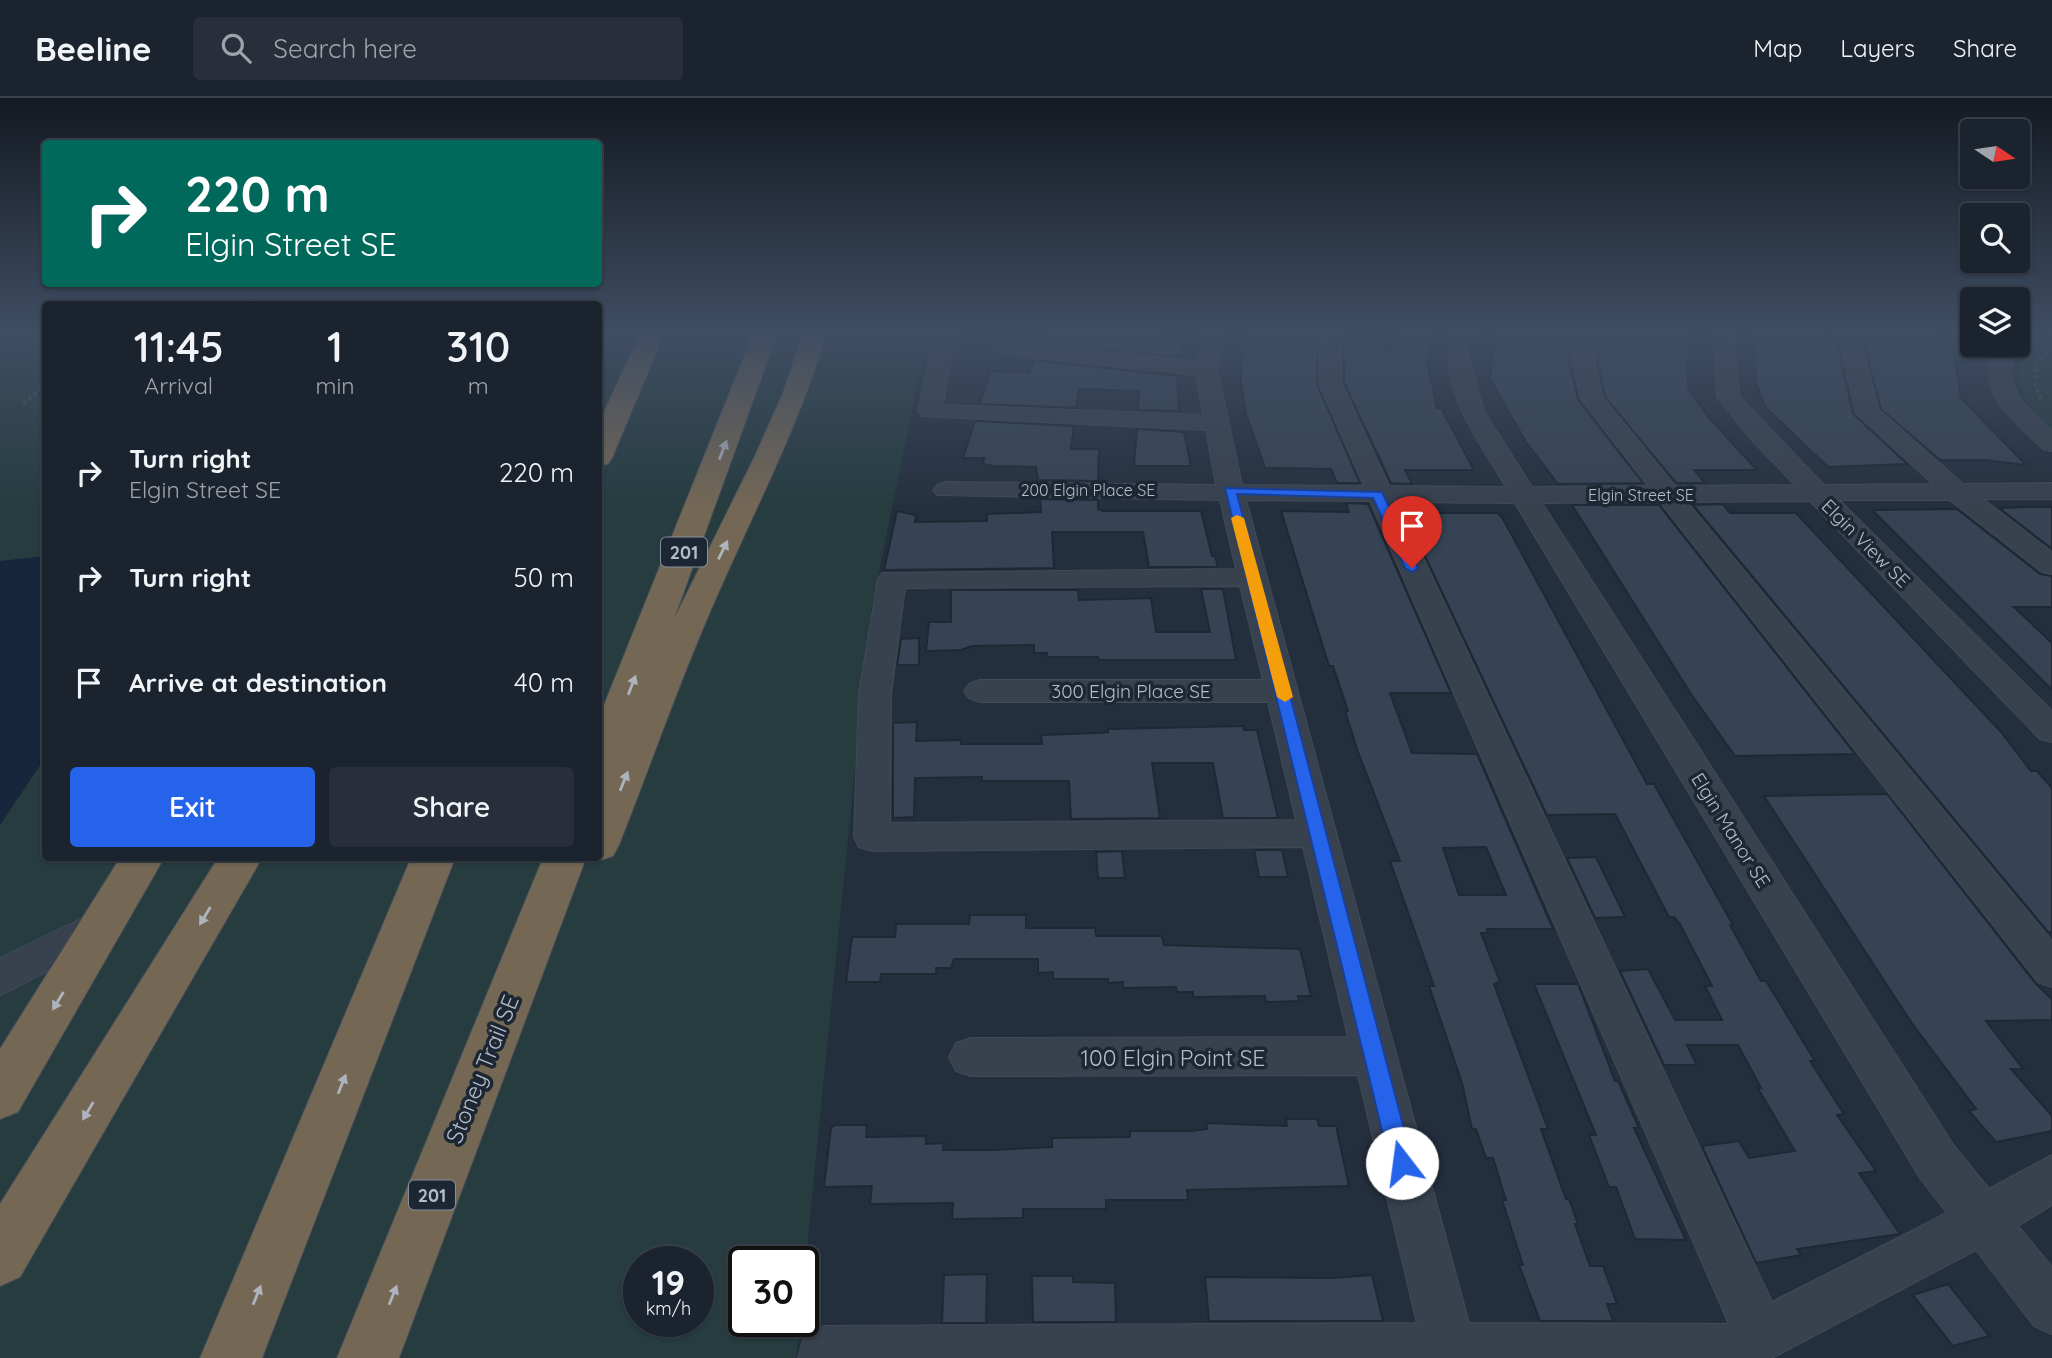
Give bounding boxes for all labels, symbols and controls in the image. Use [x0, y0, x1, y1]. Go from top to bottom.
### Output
search box [193, 17, 683, 80]
text: Beeline [35, 28, 151, 69]
icon: search [217, 29, 255, 67]
text: Search here [273, 32, 417, 65]
text: Map [1753, 33, 1802, 63]
text: Layers [1840, 33, 1915, 63]
text: Share [1953, 33, 2017, 63]
north arrow [1960, 119, 2030, 189]
map controls [1960, 119, 2030, 357]
text: 220 m [185, 163, 330, 224]
icon: right [70, 168, 161, 259]
button: search [1960, 203, 2030, 273]
text: Elgin Street SE [185, 224, 397, 264]
button: layers [1960, 287, 2030, 357]
text: 11:45 [134, 320, 224, 373]
text: 1 [327, 320, 343, 373]
text: 310 [446, 320, 510, 373]
text: Arrival [144, 371, 213, 400]
text: min [315, 371, 355, 400]
text: m [468, 371, 489, 400]
one-way arrow [718, 439, 729, 460]
text: Turn right [129, 442, 251, 475]
icon: right [70, 454, 108, 492]
text: 220 m [499, 456, 574, 489]
text: Elgin Street SE [129, 475, 281, 504]
street label: 200 Elgin Place SE [1021, 480, 1155, 500]
street label: Elgin Street SE [1588, 485, 1694, 505]
street label: Elgin View SE [1817, 494, 1915, 592]
pin [1382, 496, 1442, 568]
icon: arrive [1393, 507, 1431, 545]
road number: 201 [661, 538, 707, 566]
one-way arrow [717, 540, 729, 560]
icon: right [70, 559, 108, 597]
text: Turn right [129, 561, 251, 594]
text: 50 m [514, 561, 574, 594]
icon: arrive [70, 664, 108, 702]
text: Arrive at destination [129, 666, 387, 699]
text: 40 m [514, 666, 574, 699]
one-way arrow [627, 674, 638, 695]
street label: 300 Elgin Place SE [1051, 679, 1211, 703]
button: Exit [70, 767, 315, 847]
button: Share [329, 767, 574, 847]
street label: Elgin Manor SE [1686, 768, 1776, 892]
one-way arrow [619, 771, 630, 792]
one-way arrow [198, 906, 211, 925]
one-way arrow [51, 991, 64, 1010]
street label: Stoney Trail SE [439, 991, 525, 1147]
street label: 100 Elgin Point SE [1081, 1043, 1265, 1072]
one-way arrow [336, 1073, 347, 1094]
one-way arrow [81, 1101, 94, 1120]
position arrow [1365, 1126, 1439, 1200]
road number: 201 [409, 1180, 455, 1210]
speed limit sign: 30 [728, 1246, 819, 1337]
text: 19 [652, 1260, 685, 1304]
one-way arrow [251, 1284, 262, 1305]
one-way arrow [387, 1284, 398, 1305]
text: km/h [646, 1297, 691, 1320]

